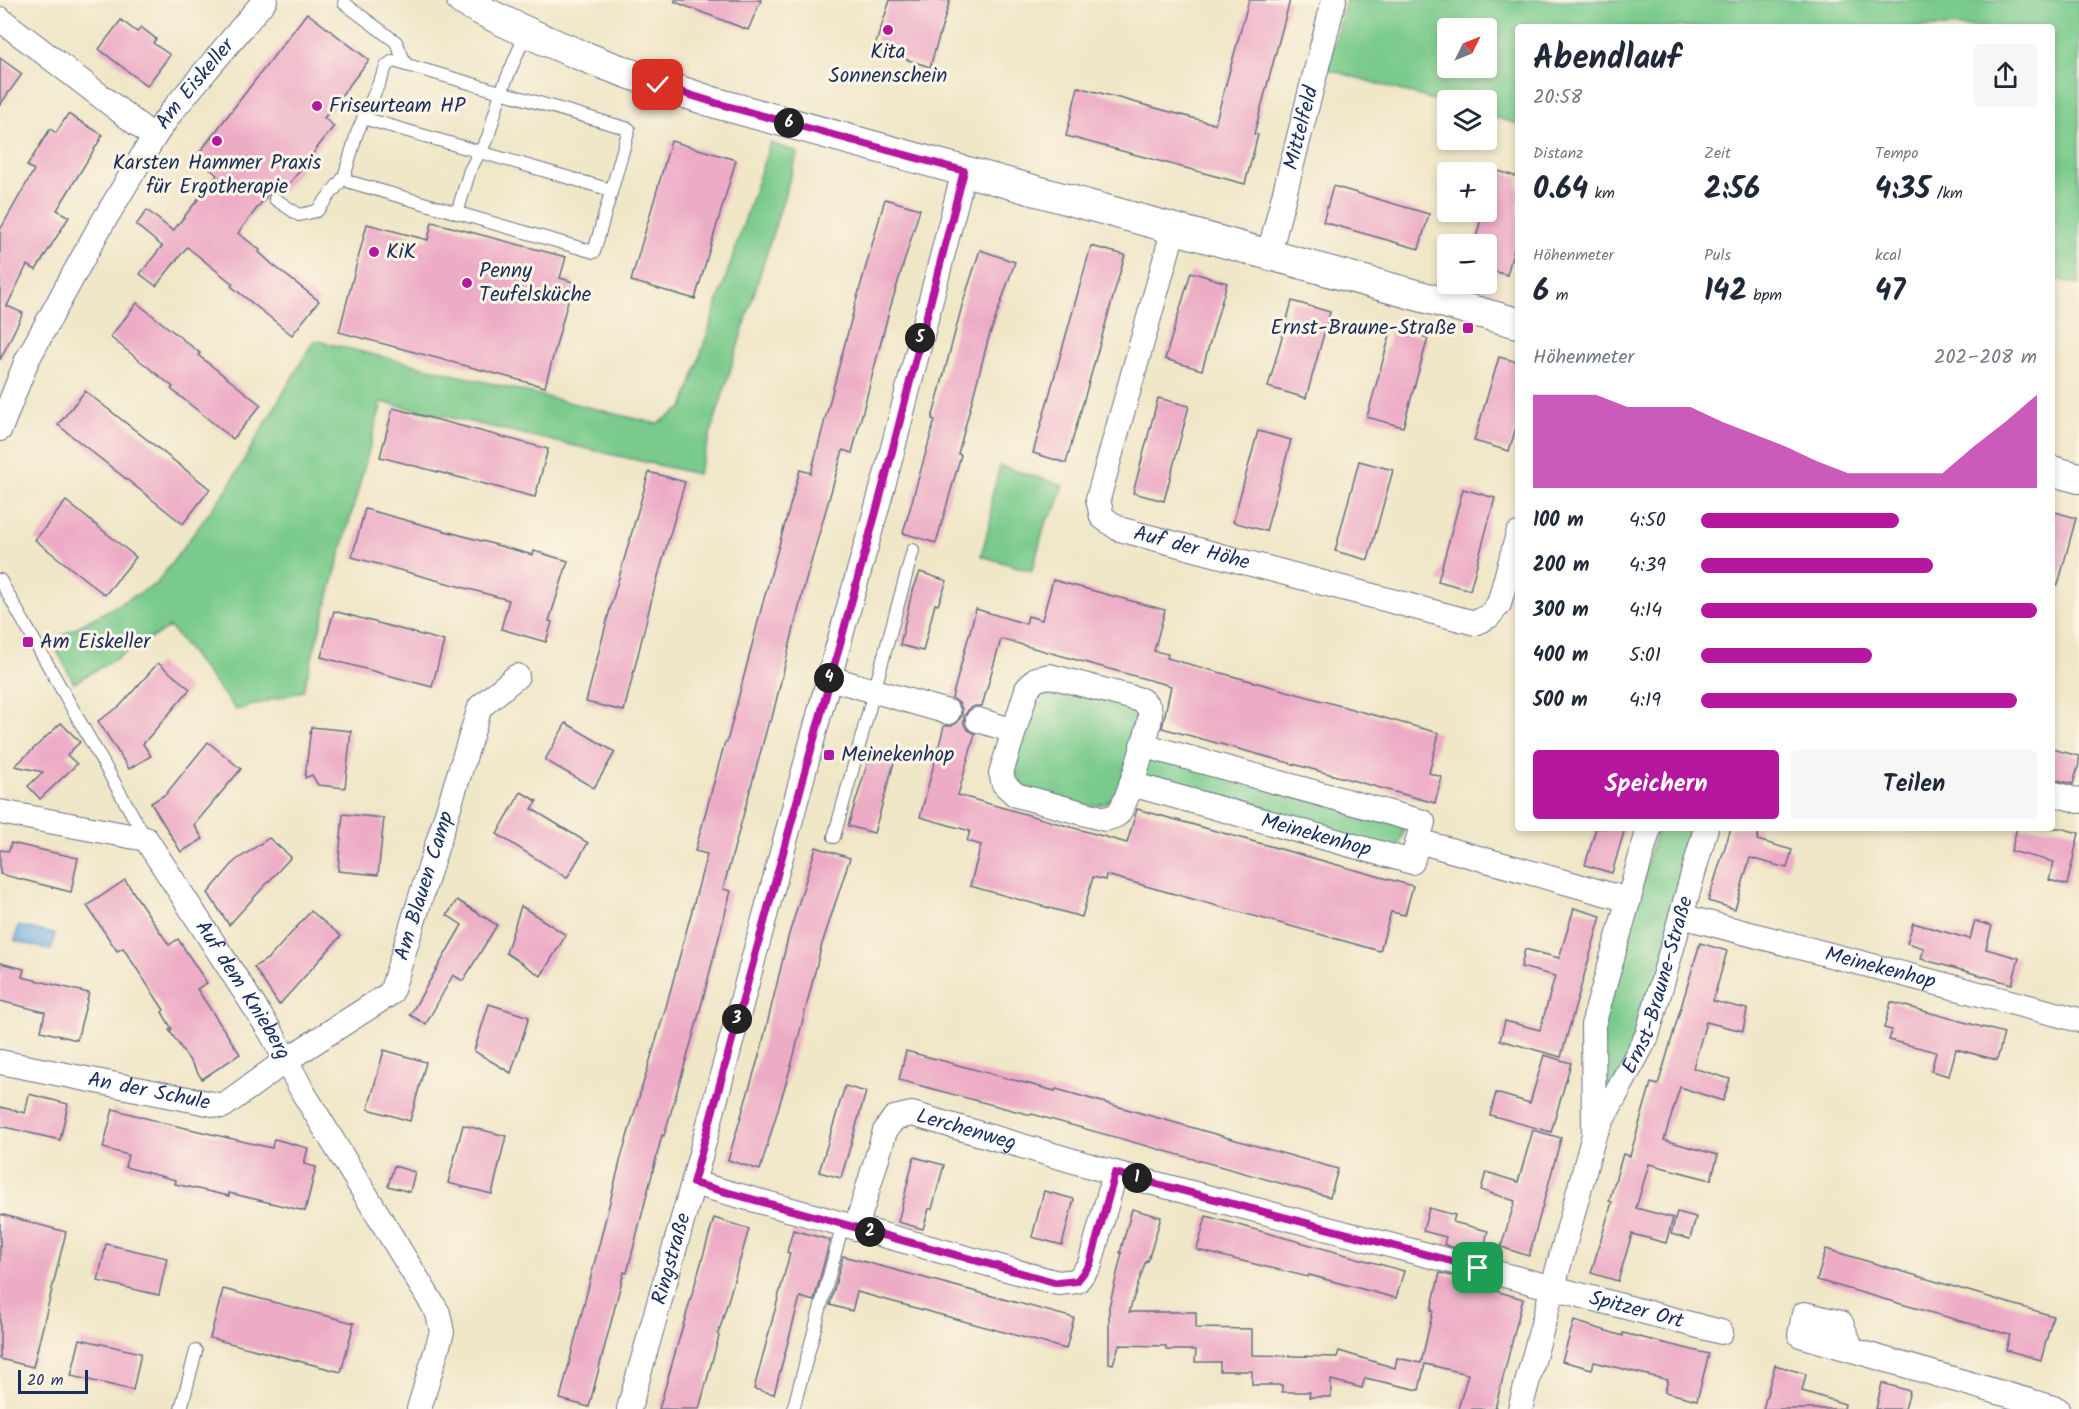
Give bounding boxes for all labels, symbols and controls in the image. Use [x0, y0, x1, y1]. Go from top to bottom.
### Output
north arrow [1437, 18, 1497, 78]
map controls [1437, 18, 1497, 294]
marker: Kita Sonnenschein [881, 23, 895, 37]
street label: Am Eiskeller [147, 30, 244, 136]
text: Abendlauf [1533, 33, 1681, 86]
place label: Kita Sonnenschein [829, 36, 947, 93]
button: share [1974, 44, 2037, 107]
pin [632, 59, 683, 110]
icon: check [641, 68, 674, 101]
street label: Mittelfeld [1275, 82, 1328, 174]
text: 20:58 [1533, 82, 1582, 114]
place label: Friseurteam HP [329, 90, 466, 123]
button: layers [1437, 90, 1497, 150]
marker: Friseurteam HP [310, 99, 324, 113]
pin: 6 [774, 108, 804, 138]
text: 6 [785, 110, 793, 135]
marker: Karsten Hammer Praxis für Ergotherapie [210, 134, 224, 148]
text: Distanz [1533, 141, 1583, 166]
text: Zeit [1704, 141, 1731, 166]
text: Tempo [1875, 141, 1918, 166]
place label: Karsten Hammer Praxis für Ergotherapie [113, 147, 321, 204]
button: + [1437, 162, 1497, 222]
text: 0.64 [1533, 166, 1588, 214]
text: 2:56 [1704, 166, 1760, 214]
text: 4:35 [1875, 166, 1930, 214]
text: km [1588, 181, 1615, 206]
text: /km [1930, 181, 1963, 206]
button: − [1437, 234, 1497, 294]
place label: KiK [386, 236, 416, 269]
text: Höhenmeter [1533, 243, 1614, 268]
text: Puls [1704, 243, 1731, 268]
text: kcal [1875, 243, 1901, 268]
marker: KiK [367, 245, 381, 259]
place label: Penny Teufelsküche [479, 255, 592, 312]
text: 6 [1533, 268, 1549, 316]
text: 142 [1704, 268, 1747, 316]
text: 47 [1875, 268, 1906, 316]
marker: Penny Teufelsküche [460, 276, 474, 290]
text: m [1549, 283, 1568, 308]
text: bpm [1747, 283, 1782, 308]
place label: Ernst-Braune-Straße [1270, 312, 1457, 345]
marker: Ernst-Braune-Straße [1461, 321, 1475, 335]
pin: 5 [905, 323, 935, 353]
text: 5 [916, 325, 924, 350]
text: Höhenmeter [1533, 342, 1634, 374]
text: 202–208 m [1934, 342, 2037, 374]
text: 100 m [1533, 505, 1584, 537]
text: 4:50 [1629, 505, 1666, 537]
street label: Auf der Höhe [1130, 517, 1254, 579]
text: 200 m [1533, 550, 1589, 582]
text: 4:39 [1629, 550, 1666, 582]
text: 300 m [1533, 595, 1589, 627]
text: 4:14 [1629, 595, 1662, 627]
place label: Am Eiskeller [40, 626, 151, 659]
marker: Am Eiskeller [21, 635, 35, 649]
text: 400 m [1533, 640, 1589, 672]
text: 5:01 [1629, 640, 1661, 672]
pin: 4 [814, 663, 844, 693]
text: 4 [825, 665, 833, 690]
text: 500 m [1533, 685, 1588, 717]
text: 4:19 [1629, 685, 1661, 717]
place label: Meinekenhop [841, 739, 954, 772]
marker: Meinekenhop [822, 748, 836, 762]
button: Speichern [1533, 750, 1779, 819]
button: Teilen [1791, 750, 2037, 819]
street label: Meinekenhop [1257, 804, 1375, 866]
street label: Am Blauen Camp [386, 807, 463, 965]
street label: Ernst-Braune-Straße [1613, 892, 1703, 1080]
street label: Auf dem Knieberg [186, 914, 299, 1066]
street label: Meinekenhop [1821, 938, 1939, 998]
pin: 3 [722, 1004, 752, 1034]
text: 3 [733, 1006, 741, 1031]
street label: An der Schule [85, 1063, 214, 1120]
street label: Lerchenweg [912, 1100, 1020, 1160]
pin: 1 [1122, 1163, 1152, 1193]
text: 1 [1135, 1165, 1139, 1190]
street label: Ringstraße [643, 1209, 700, 1309]
pin: 2 [855, 1217, 885, 1247]
text: 2 [865, 1219, 875, 1244]
pin [1452, 1242, 1503, 1293]
icon: arrive [1461, 1251, 1494, 1284]
street label: Spitzer Ort [1586, 1282, 1688, 1338]
scale bar [18, 1367, 88, 1394]
text: 20 m [27, 1368, 63, 1393]

